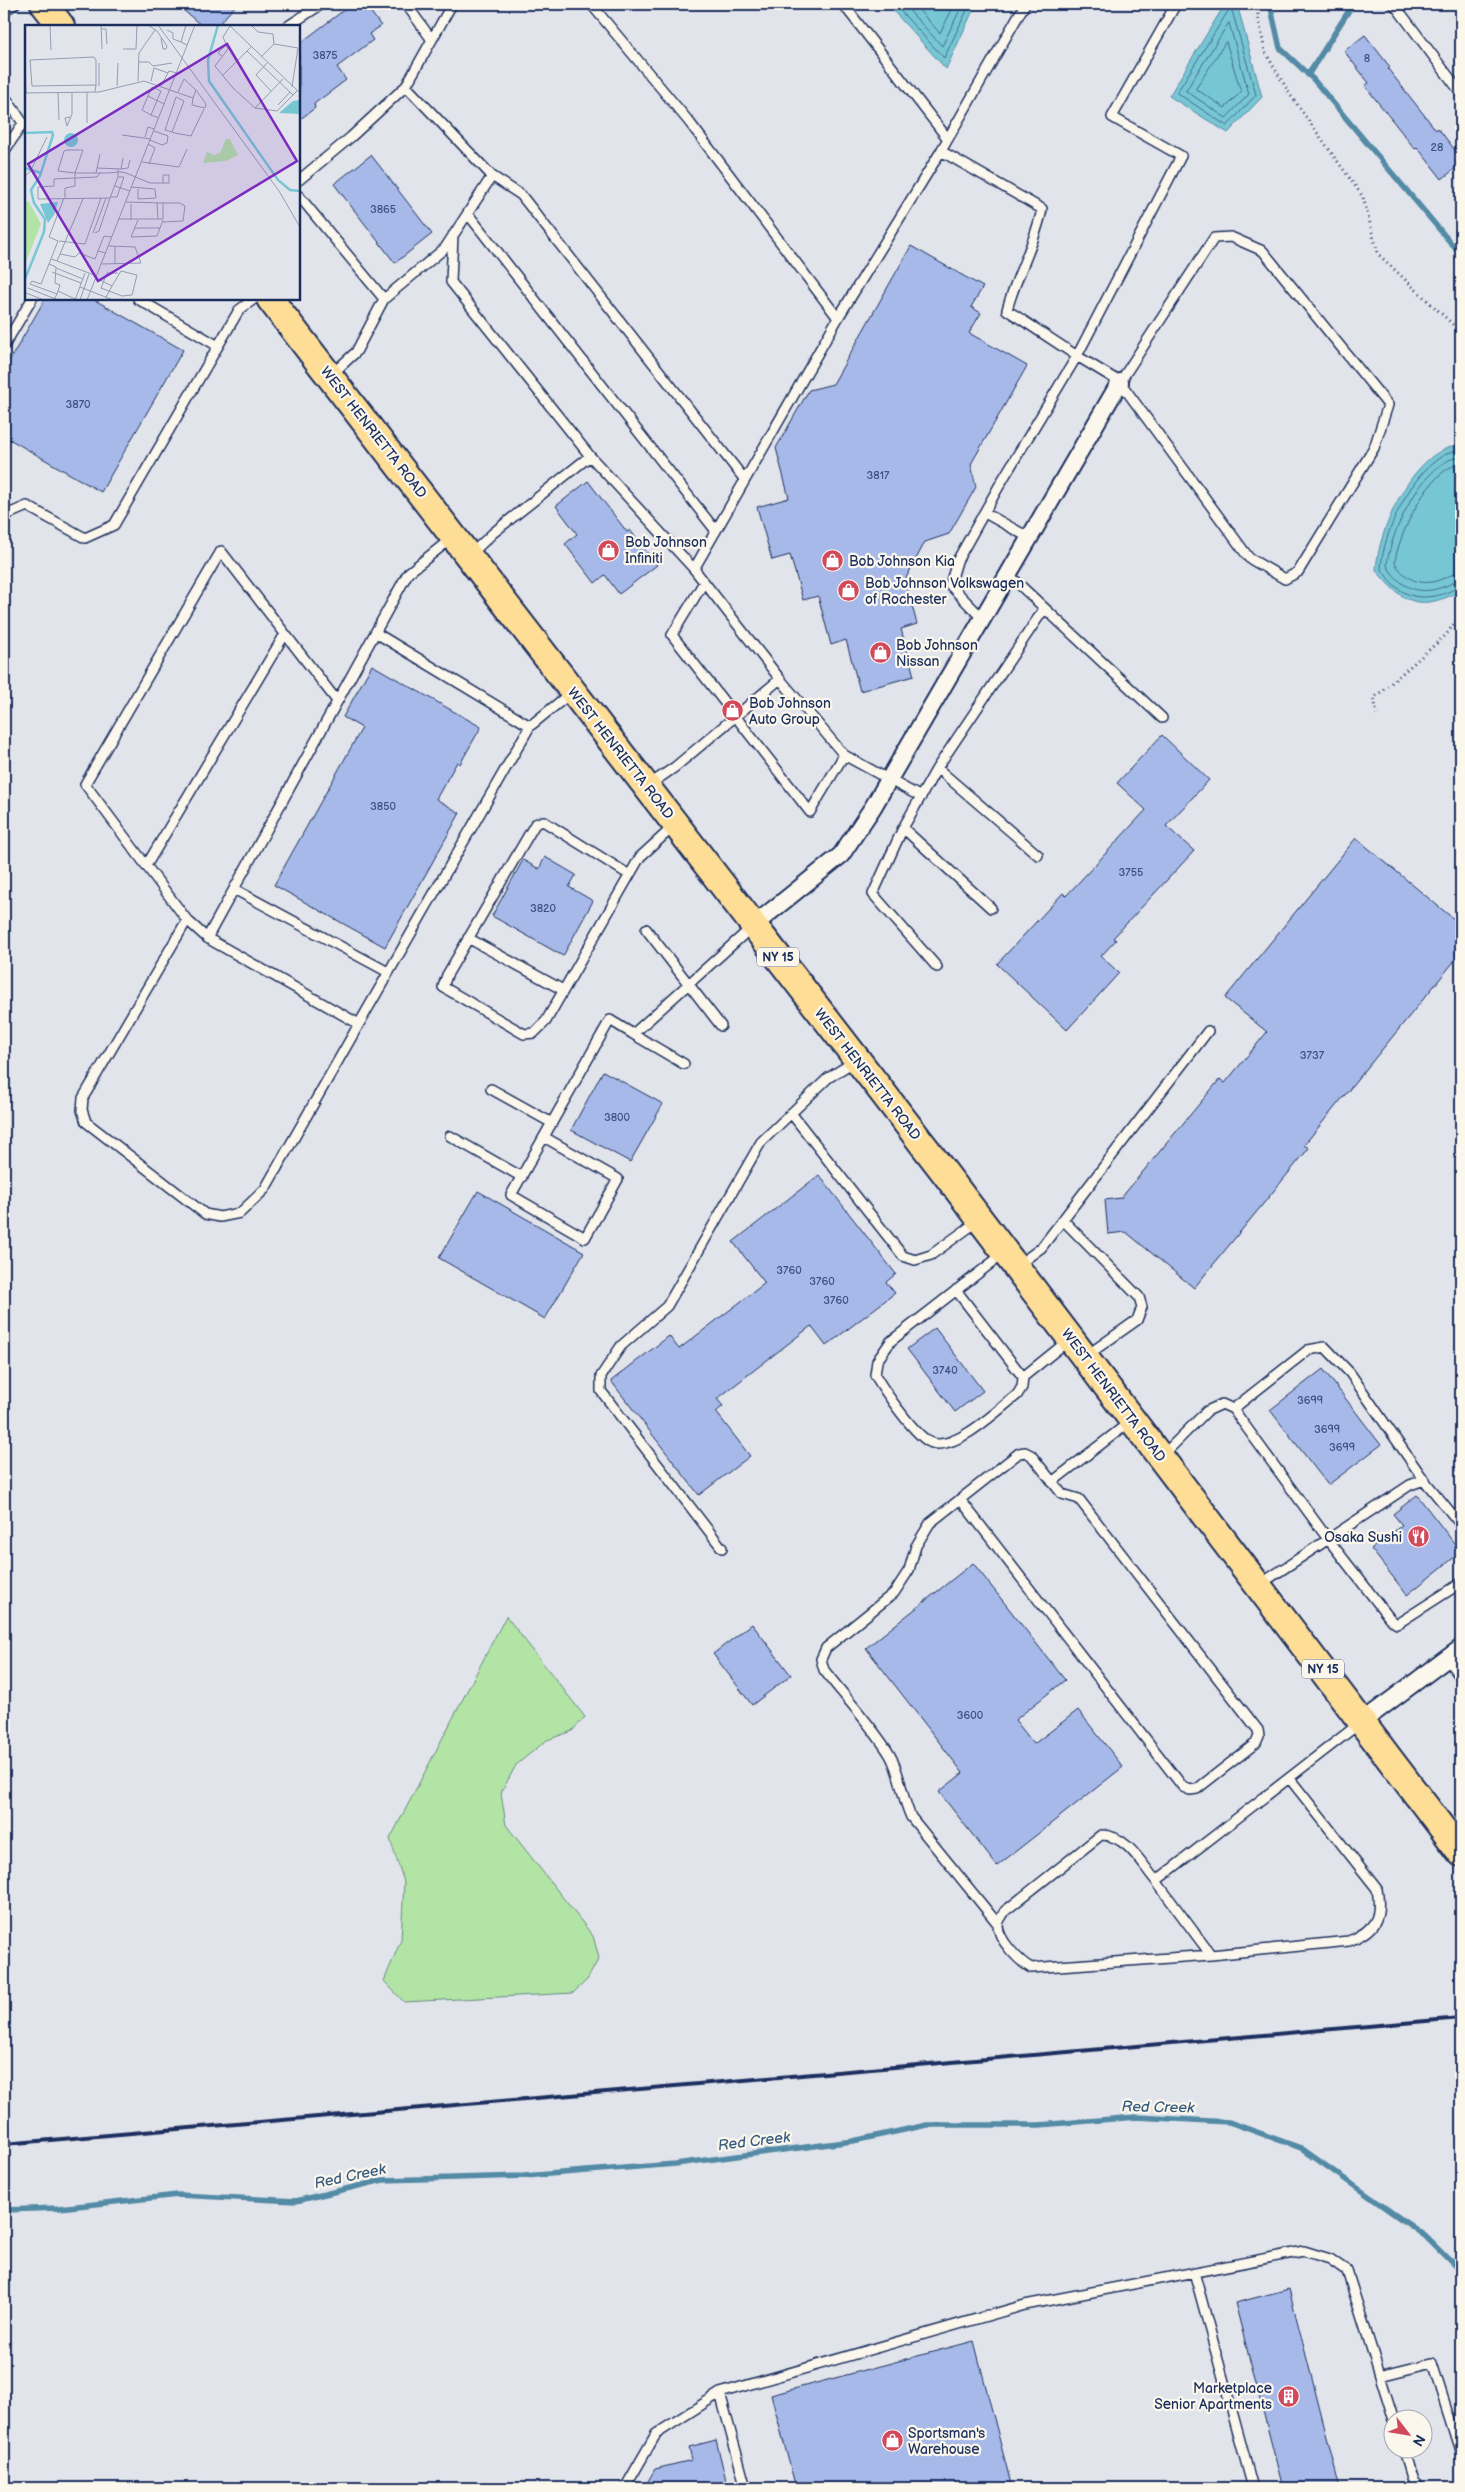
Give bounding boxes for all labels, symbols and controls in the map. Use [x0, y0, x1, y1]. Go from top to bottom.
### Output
inset map [25, 25, 300, 300]
house number: 3875 [313, 49, 337, 62]
house number: 8 [1364, 52, 1370, 65]
house number: 28 [1431, 141, 1443, 154]
house number: 3865 [370, 203, 396, 216]
street label: WEST HENRIETTA ROAD [317, 363, 430, 502]
house number: 3870 [65, 398, 91, 411]
house number: 3817 [867, 469, 890, 482]
place label: Bob Johnson Infiniti [625, 534, 707, 567]
shop icon: Bob Johnson Infiniti [597, 538, 621, 562]
shop icon: Bob Johnson Kia [821, 549, 845, 573]
place label: Bob Johnson Kia [849, 553, 955, 570]
place label: Bob Johnson Volkswagen of Rochester [865, 575, 1024, 608]
shop icon: Bob Johnson Volkswagen of Rochester [837, 579, 861, 603]
place label: Bob Johnson Nissan [896, 637, 978, 670]
shop icon: Bob Johnson Nissan [868, 641, 892, 665]
street label: WEST HENRIETTA ROAD [564, 684, 677, 823]
place label: Bob Johnson Auto Group [749, 695, 831, 728]
shop icon: Bob Johnson Auto Group [721, 699, 745, 723]
house number: 3850 [370, 800, 397, 813]
house number: 3755 [1119, 866, 1143, 879]
house number: 3820 [530, 902, 557, 915]
road number: NY 15 [757, 948, 799, 966]
street label: WEST HENRIETTA ROAD [811, 1005, 924, 1144]
house number: 3737 [1300, 1049, 1325, 1062]
house number: 3800 [604, 1111, 631, 1124]
house number: 3760 [776, 1264, 802, 1277]
house number: 3760 [809, 1275, 835, 1288]
house number: 3760 [823, 1294, 849, 1307]
street label: WEST HENRIETTA ROAD [1058, 1325, 1169, 1465]
house number: 3740 [932, 1364, 958, 1377]
house number: 3699 [1297, 1394, 1323, 1407]
house number: 3699 [1314, 1423, 1340, 1436]
house number: 3699 [1329, 1441, 1355, 1454]
restaurant icon: Osaka Sushi [1406, 1525, 1430, 1549]
place label: Osaka Sushi [1324, 1529, 1402, 1546]
road number: NY 15 [1302, 1660, 1344, 1678]
house number: 3600 [957, 1709, 984, 1722]
water label: Red Creek [1121, 2097, 1195, 2118]
water label: Red Creek [717, 2128, 792, 2155]
water label: Red Creek [313, 2160, 388, 2193]
place label: Marketplace Senior Apartments [1154, 2380, 1272, 2413]
building icon: Marketplace Senior Apartments [1276, 2384, 1300, 2408]
north arrow [1382, 2410, 1432, 2460]
place label: Sportsman's Warehouse [908, 2425, 985, 2458]
shop icon: Sportsman's Warehouse [880, 2429, 904, 2453]
text: N [1409, 2432, 1429, 2449]

